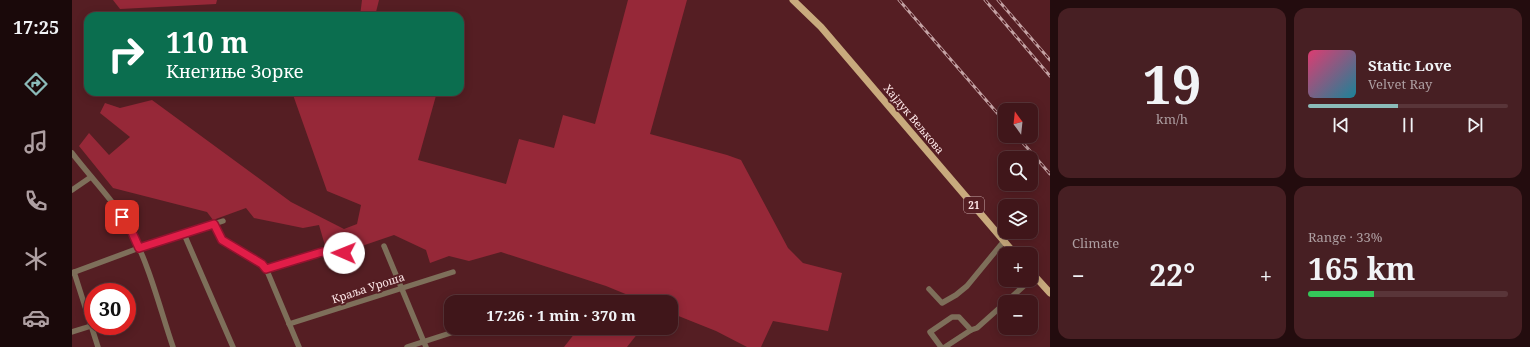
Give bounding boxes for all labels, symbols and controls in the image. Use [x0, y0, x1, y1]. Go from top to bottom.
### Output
text: 17:25 [13, 15, 59, 39]
text: 110 m [166, 23, 248, 61]
icon: right [100, 28, 152, 80]
text: 19 [1143, 48, 1201, 119]
text: Static Love [1368, 55, 1452, 75]
text: Кнегиње Зорке [166, 59, 304, 83]
icon: directions [22, 70, 50, 98]
text: Velvet Ray [1368, 75, 1432, 93]
street label: Хајдук Вељкова [881, 81, 948, 157]
north arrow [998, 103, 1038, 143]
map controls [998, 103, 1038, 335]
text: km/h [1156, 110, 1188, 128]
icon: previous [1330, 114, 1352, 136]
icon: pause [1397, 114, 1419, 136]
icon: next [1464, 114, 1486, 136]
icon: music [22, 128, 50, 156]
button: search [998, 151, 1038, 191]
icon: phone [22, 187, 50, 215]
road number: 21 [964, 197, 984, 213]
button: layers [998, 199, 1038, 239]
pin [105, 200, 139, 234]
icon: arrive [111, 206, 133, 228]
text: Range · 33% [1308, 228, 1382, 246]
position arrow [323, 232, 365, 274]
text: Climate [1072, 234, 1119, 252]
icon: climate [22, 245, 50, 273]
button: + [998, 247, 1038, 287]
text: 165 km [1308, 248, 1415, 289]
text: 22° [1149, 254, 1195, 295]
text: − [1072, 260, 1085, 290]
text: + [1260, 260, 1272, 290]
street label: Краља Уроша [329, 269, 406, 306]
speed limit sign: 30 [84, 283, 136, 335]
button: − [998, 295, 1038, 335]
icon: car [22, 304, 50, 332]
text: 17:26 · 1 min · 370 m [486, 305, 636, 325]

